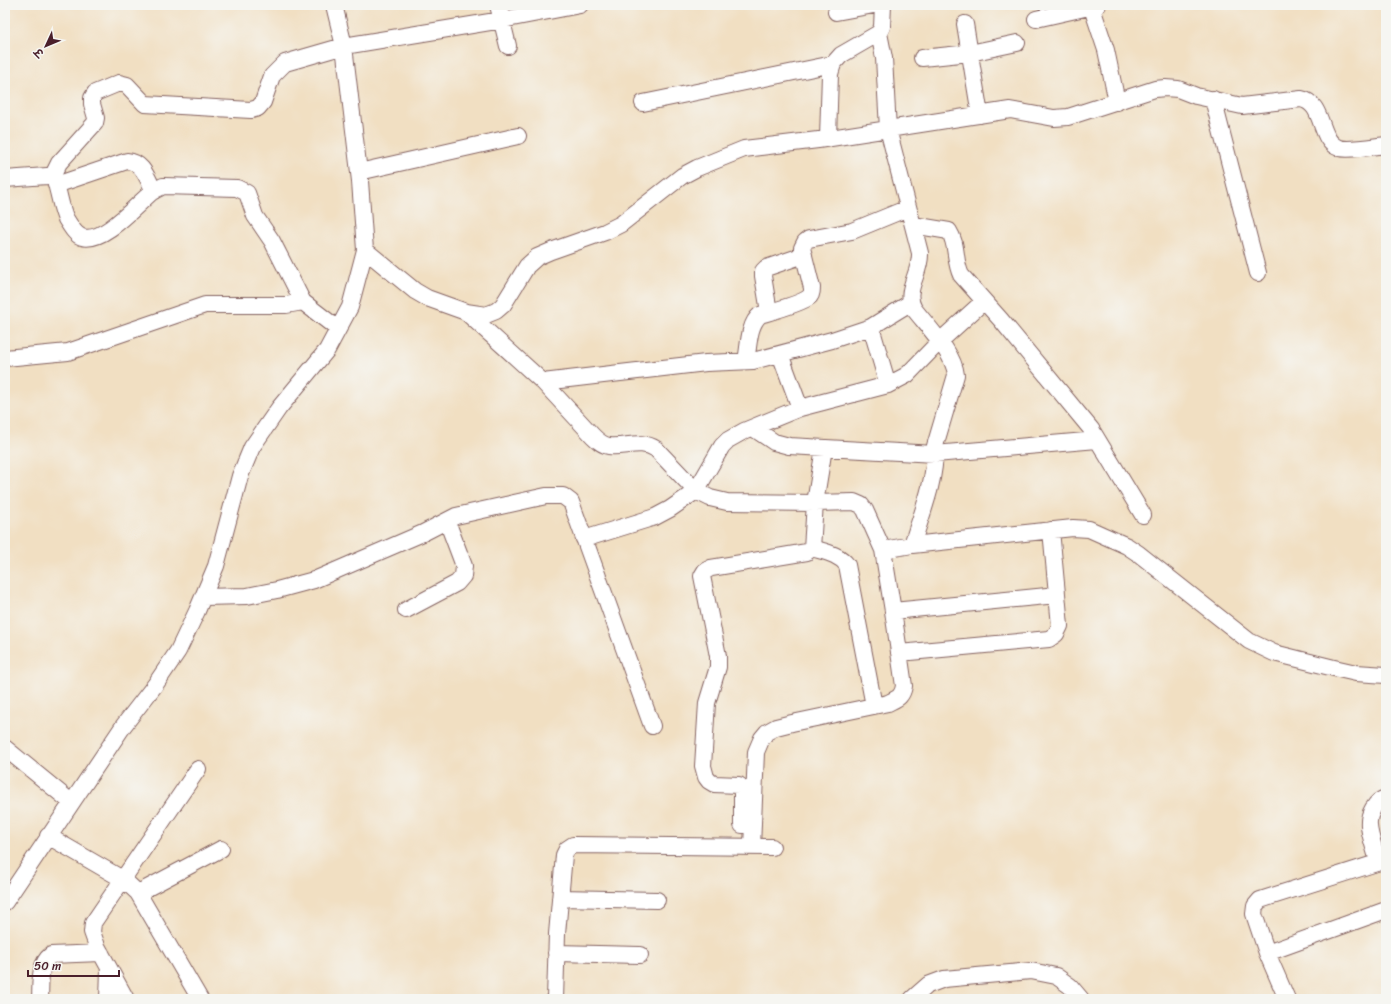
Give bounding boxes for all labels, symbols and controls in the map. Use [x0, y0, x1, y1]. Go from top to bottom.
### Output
north arrow [26, 26, 66, 66]
text: उ [29, 42, 49, 63]
scale bar [28, 952, 119, 978]
text: 50 m [34, 955, 61, 977]

